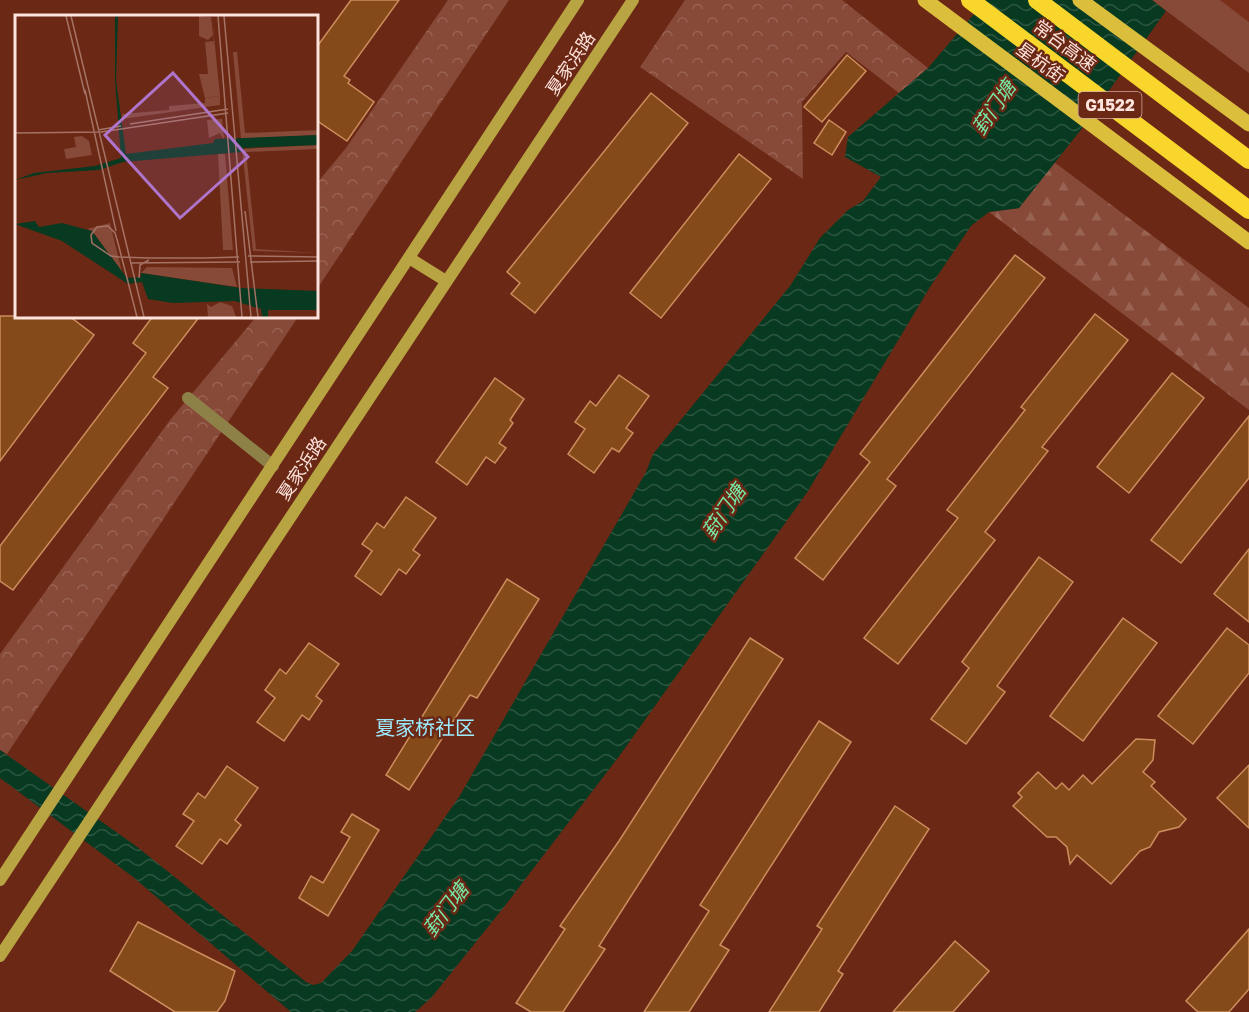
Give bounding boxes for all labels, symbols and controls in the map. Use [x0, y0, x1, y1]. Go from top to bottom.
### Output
inset map [15, 15, 318, 318]
street label: 常台高速 [1030, 15, 1100, 75]
street label: 夏家浜路 [541, 27, 599, 99]
street label: 星杭街 [1013, 37, 1069, 87]
water label: 葑门塘 [966, 73, 1021, 139]
road number: G1522 [1078, 92, 1142, 118]
street label: 夏家浜路 [272, 432, 330, 504]
water label: 葑门塘 [696, 477, 751, 543]
district label: 夏家桥社区 [375, 715, 475, 739]
water label: 葑门塘 [417, 875, 474, 940]

